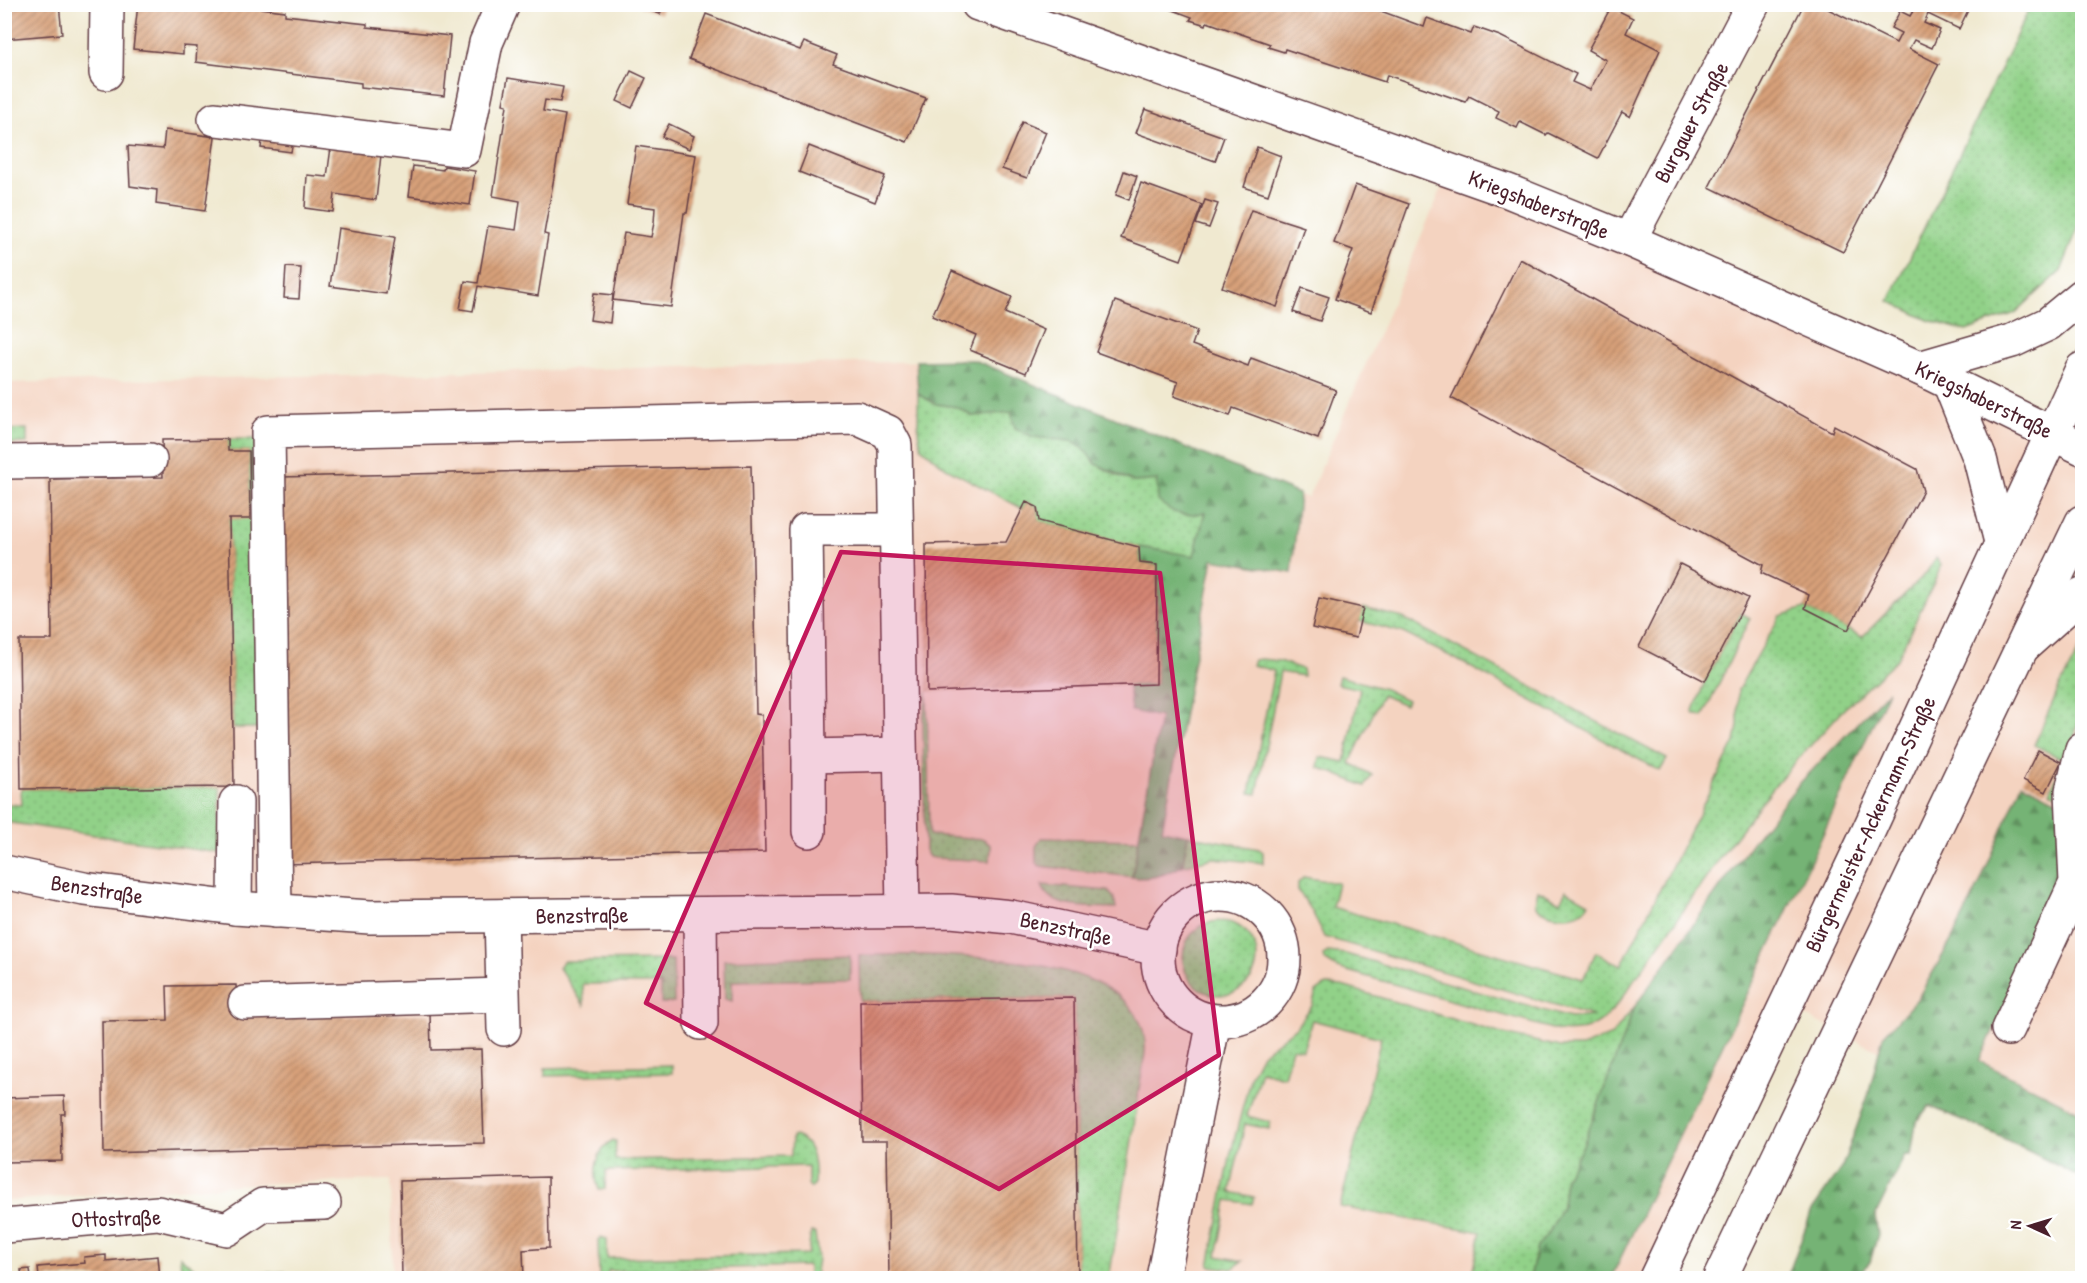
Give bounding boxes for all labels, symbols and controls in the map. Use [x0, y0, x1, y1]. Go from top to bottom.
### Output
street label: Burgauer Straße [1647, 56, 1736, 188]
street label: Kriegshaberstraße [1464, 162, 1614, 246]
street label: Kriegshaberstraße [1910, 353, 2058, 445]
street label: Bürgermeister-Ackermann-Straße [1797, 691, 1943, 957]
street label: Benzstraße [49, 867, 145, 911]
street label: Benzstraße [535, 899, 629, 931]
street label: Benzstraße [1017, 904, 1115, 952]
north arrow [2000, 1196, 2060, 1256]
street label: Ottostraße [71, 1201, 162, 1235]
text: N [2004, 1219, 2026, 1230]

